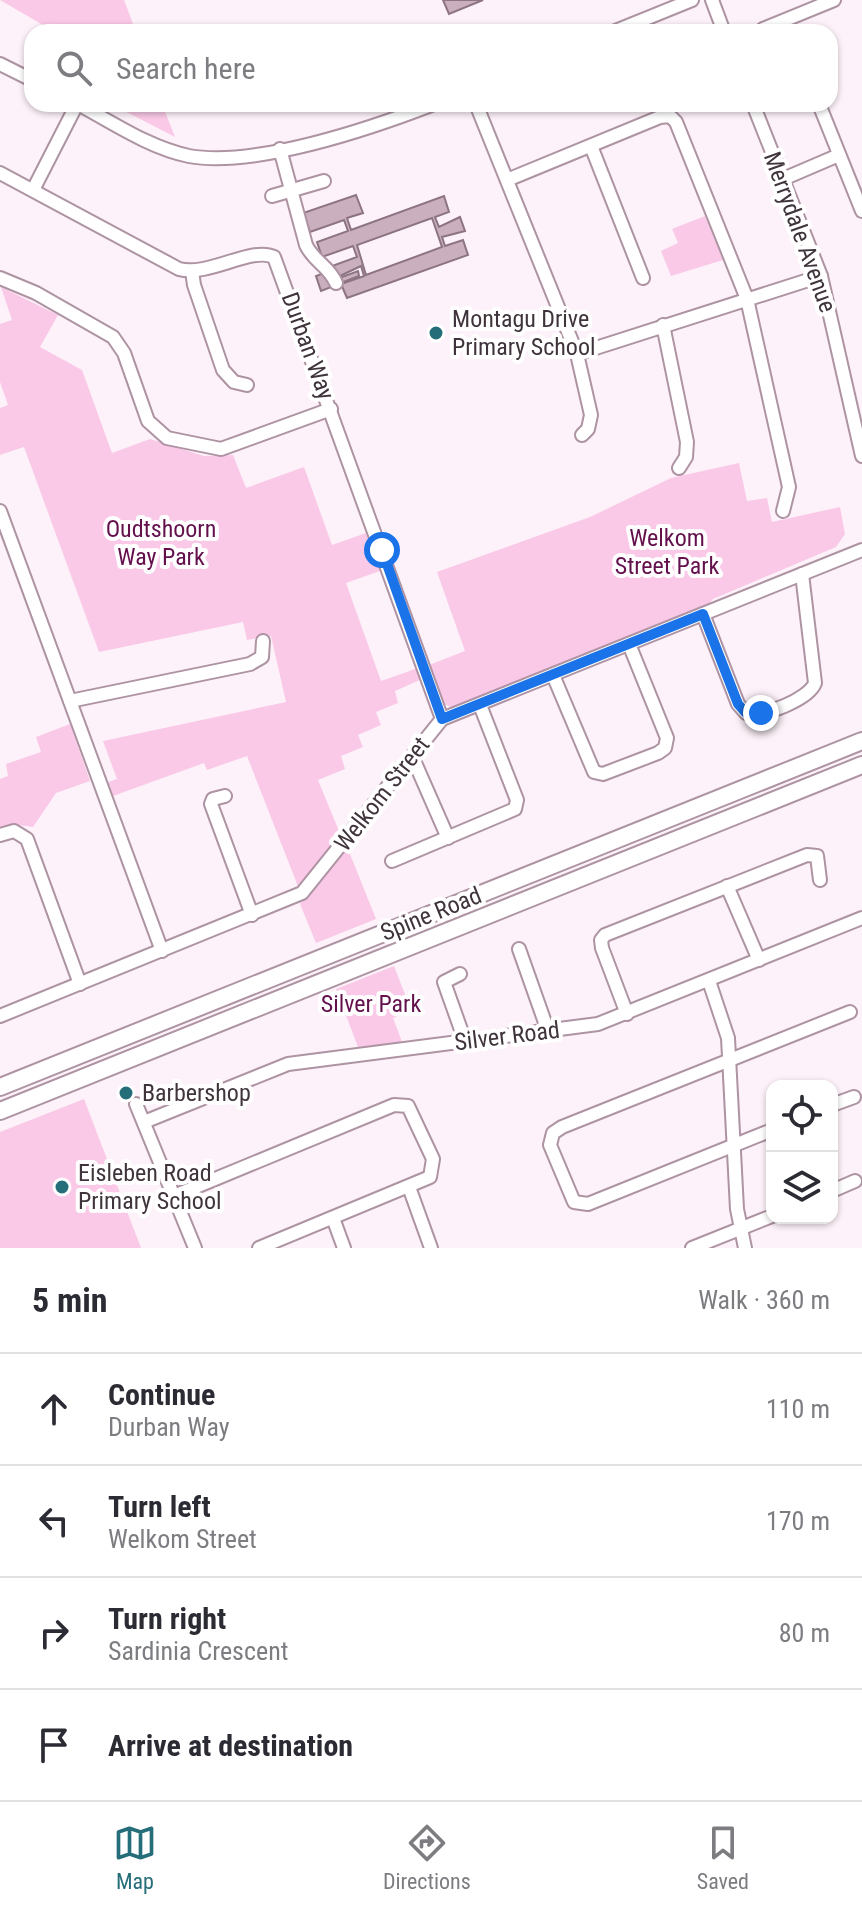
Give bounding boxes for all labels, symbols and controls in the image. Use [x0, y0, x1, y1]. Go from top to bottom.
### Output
search box [24, 24, 838, 112]
icon: search [52, 46, 96, 90]
text: Search here [116, 51, 256, 86]
street label: Merrydale Avenue [758, 148, 842, 316]
street label: Durban Way [276, 288, 340, 404]
place label: Montagu Drive Primary School [452, 305, 595, 361]
marker: Montagu Drive Primary School [427, 324, 445, 342]
park label: Oudtshoorn Way Park [106, 515, 216, 571]
park label: Welkom Street Park [615, 524, 719, 580]
route start [364, 532, 400, 568]
route end [743, 695, 779, 731]
street label: Welkom Street [329, 731, 435, 857]
street label: Spine Road [376, 881, 486, 947]
park label: Silver Park [321, 990, 421, 1018]
street label: Silver Road [453, 1016, 561, 1056]
place label: Barbershop [142, 1079, 251, 1107]
map controls [766, 1080, 838, 1224]
button: locate [766, 1080, 838, 1152]
marker: Barbershop [117, 1084, 135, 1102]
button: layers [766, 1152, 838, 1224]
place label: Eisleben Road Primary School [78, 1159, 221, 1215]
marker: Eisleben Road Primary School [53, 1178, 71, 1196]
text: 5 min [32, 1280, 108, 1320]
text: Walk · 360 m [698, 1285, 830, 1315]
text: Continue [108, 1377, 215, 1412]
icon: ahead [32, 1387, 76, 1431]
text: 110 m [766, 1394, 830, 1424]
text: Durban Way [108, 1412, 230, 1442]
text: Turn left [108, 1489, 211, 1524]
icon: left [32, 1499, 76, 1543]
text: 170 m [766, 1506, 830, 1536]
text: Welkom Street [108, 1524, 257, 1554]
text: Turn right [108, 1601, 226, 1636]
icon: right [32, 1611, 76, 1655]
text: 80 m [779, 1618, 830, 1648]
text: Sardinia Crescent [108, 1636, 288, 1666]
icon: arrive [32, 1723, 76, 1767]
text: Arrive at destination [108, 1728, 353, 1763]
tab: Map [113, 1821, 157, 1894]
tab: Directions [383, 1821, 471, 1894]
tab: Saved [697, 1821, 749, 1894]

